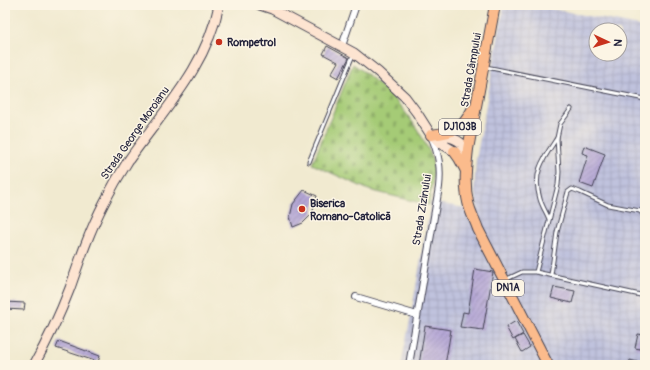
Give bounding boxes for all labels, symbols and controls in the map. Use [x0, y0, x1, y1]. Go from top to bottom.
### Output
north arrow [588, 22, 628, 62]
street label: Strada Câmpului [458, 32, 484, 108]
place label: Rompetrol [227, 36, 276, 49]
marker: Rompetrol [214, 37, 224, 47]
text: N [611, 38, 624, 47]
street label: Strada George Moroianu [98, 84, 172, 182]
road number: DJ103B [439, 119, 481, 135]
street label: Strada Zizinului [410, 174, 434, 246]
place label: Biserica Romano-Catolică [310, 197, 391, 223]
marker: Biserica Romano-Catolică [297, 204, 307, 214]
road number: DN1A [492, 280, 524, 296]

